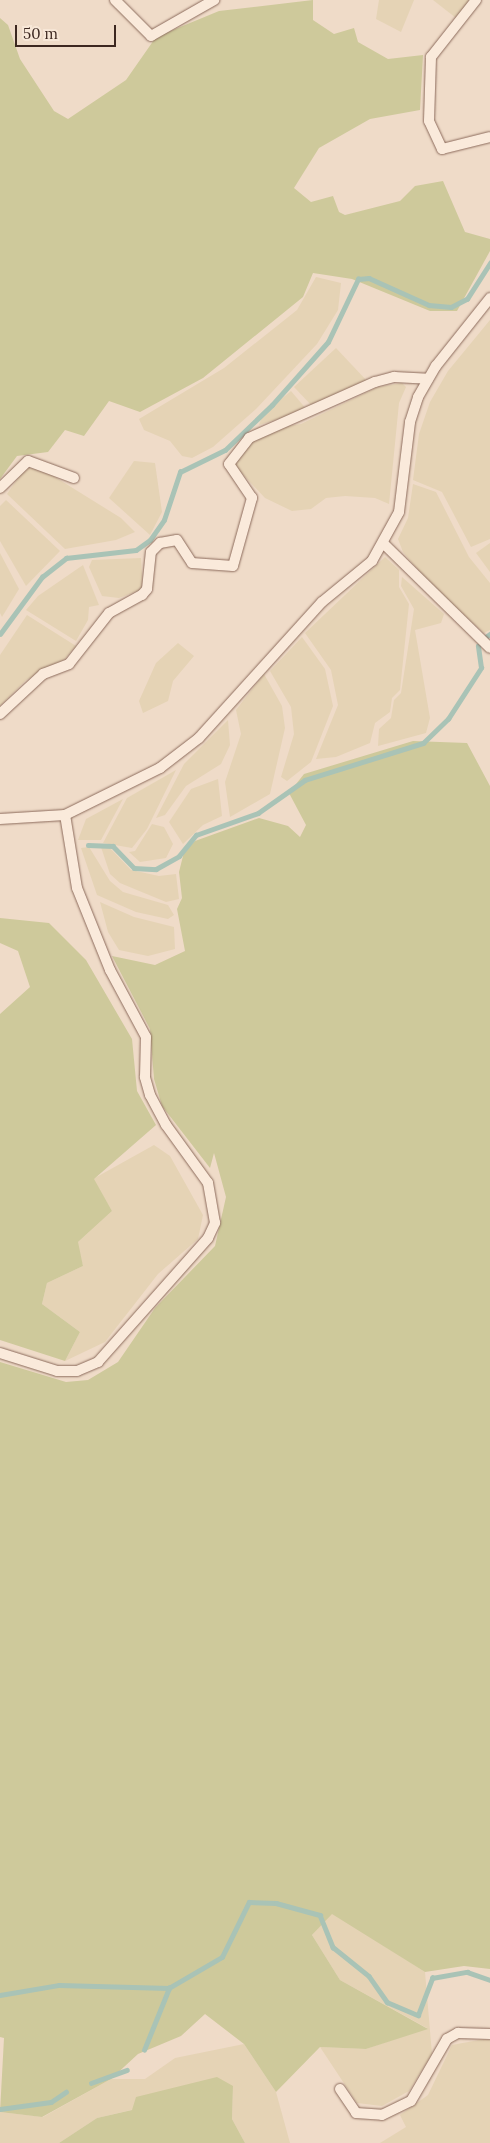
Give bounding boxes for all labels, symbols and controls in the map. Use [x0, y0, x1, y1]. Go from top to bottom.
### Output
scale bar [18, 15, 119, 47]
text: 50 m [23, 24, 58, 43]

